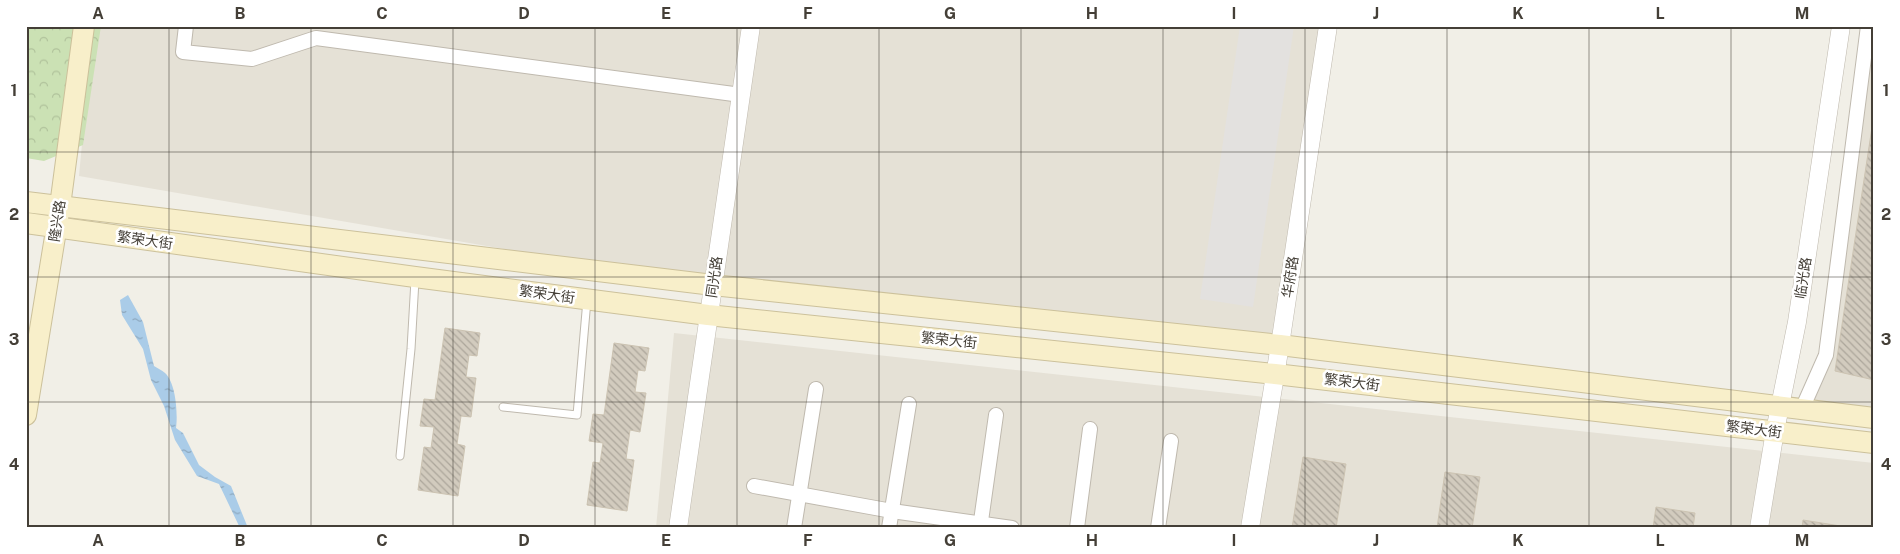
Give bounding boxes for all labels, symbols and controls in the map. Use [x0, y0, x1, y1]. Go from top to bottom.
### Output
text: A [92, 4, 104, 23]
text: B [235, 4, 246, 23]
text: C [376, 4, 388, 23]
text: D [518, 4, 530, 23]
text: E [661, 4, 671, 23]
text: F [803, 4, 813, 23]
text: G [944, 4, 956, 23]
text: H [1086, 4, 1098, 23]
text: I [1232, 4, 1236, 23]
text: J [1373, 4, 1379, 23]
text: K [1512, 4, 1524, 23]
text: L [1655, 4, 1665, 23]
text: M [1795, 4, 1809, 23]
text: 1 [11, 81, 17, 100]
text: 1 [1883, 81, 1889, 100]
street label: 隆兴路 [46, 199, 68, 243]
text: 2 [9, 205, 19, 224]
text: 2 [1881, 205, 1891, 224]
street label: 繁荣大街 [116, 228, 174, 252]
street label: 同光路 [703, 255, 725, 299]
street label: 华府路 [1279, 255, 1301, 299]
street label: 临光路 [1792, 256, 1814, 300]
street label: 繁荣大街 [518, 282, 576, 306]
street label: 繁荣大街 [920, 329, 978, 351]
text: 3 [9, 330, 19, 349]
text: 3 [1881, 330, 1891, 349]
street label: 繁荣大街 [1323, 371, 1381, 393]
street label: 繁荣大街 [1725, 418, 1783, 440]
text: 4 [9, 455, 20, 474]
text: 4 [1881, 455, 1892, 474]
text: A [92, 531, 104, 550]
text: B [235, 531, 246, 550]
text: C [376, 531, 388, 550]
text: D [518, 531, 530, 550]
text: E [661, 531, 671, 550]
text: F [803, 531, 813, 550]
text: G [944, 531, 956, 550]
text: H [1086, 531, 1098, 550]
text: I [1232, 531, 1236, 550]
text: J [1373, 531, 1379, 550]
text: K [1512, 531, 1524, 550]
text: L [1655, 531, 1665, 550]
text: M [1795, 531, 1809, 550]

